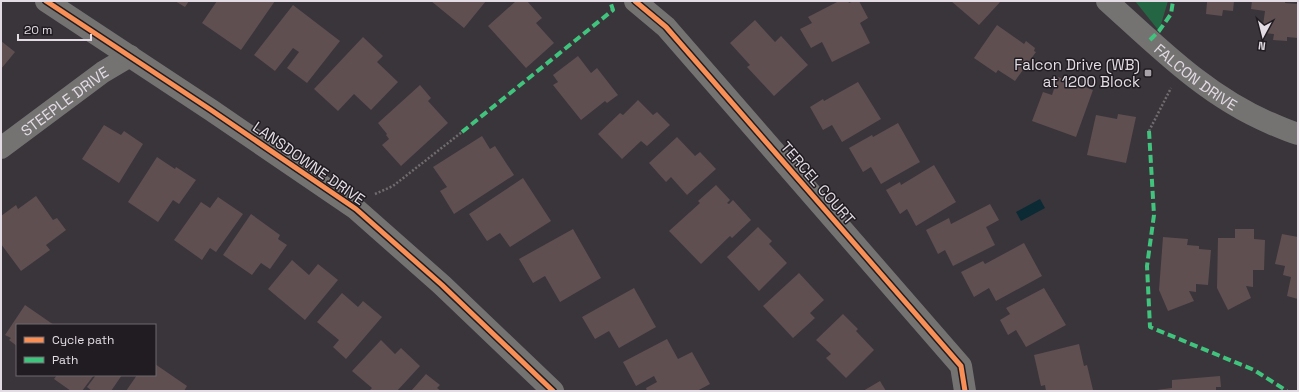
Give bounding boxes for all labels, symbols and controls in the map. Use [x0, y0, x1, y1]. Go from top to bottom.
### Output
scale bar [18, 16, 91, 42]
north arrow [1243, 16, 1283, 56]
text: 20 m [24, 22, 52, 38]
street label: FALCON DRIVE [1151, 39, 1241, 114]
text: N [1257, 39, 1266, 53]
place label: Falcon Drive (WB) at 1200 Block [1014, 55, 1140, 91]
street label: STEEPLE DRIVE [17, 62, 111, 140]
marker: Falcon Drive (WB) at 1200 Block [1143, 68, 1153, 78]
street label: LANSDOWNE DRIVE [249, 117, 369, 209]
street label: TERCEL COURT [777, 137, 859, 229]
legend [16, 324, 156, 376]
text: Cycle path [52, 332, 114, 348]
text: Path [52, 352, 78, 368]

